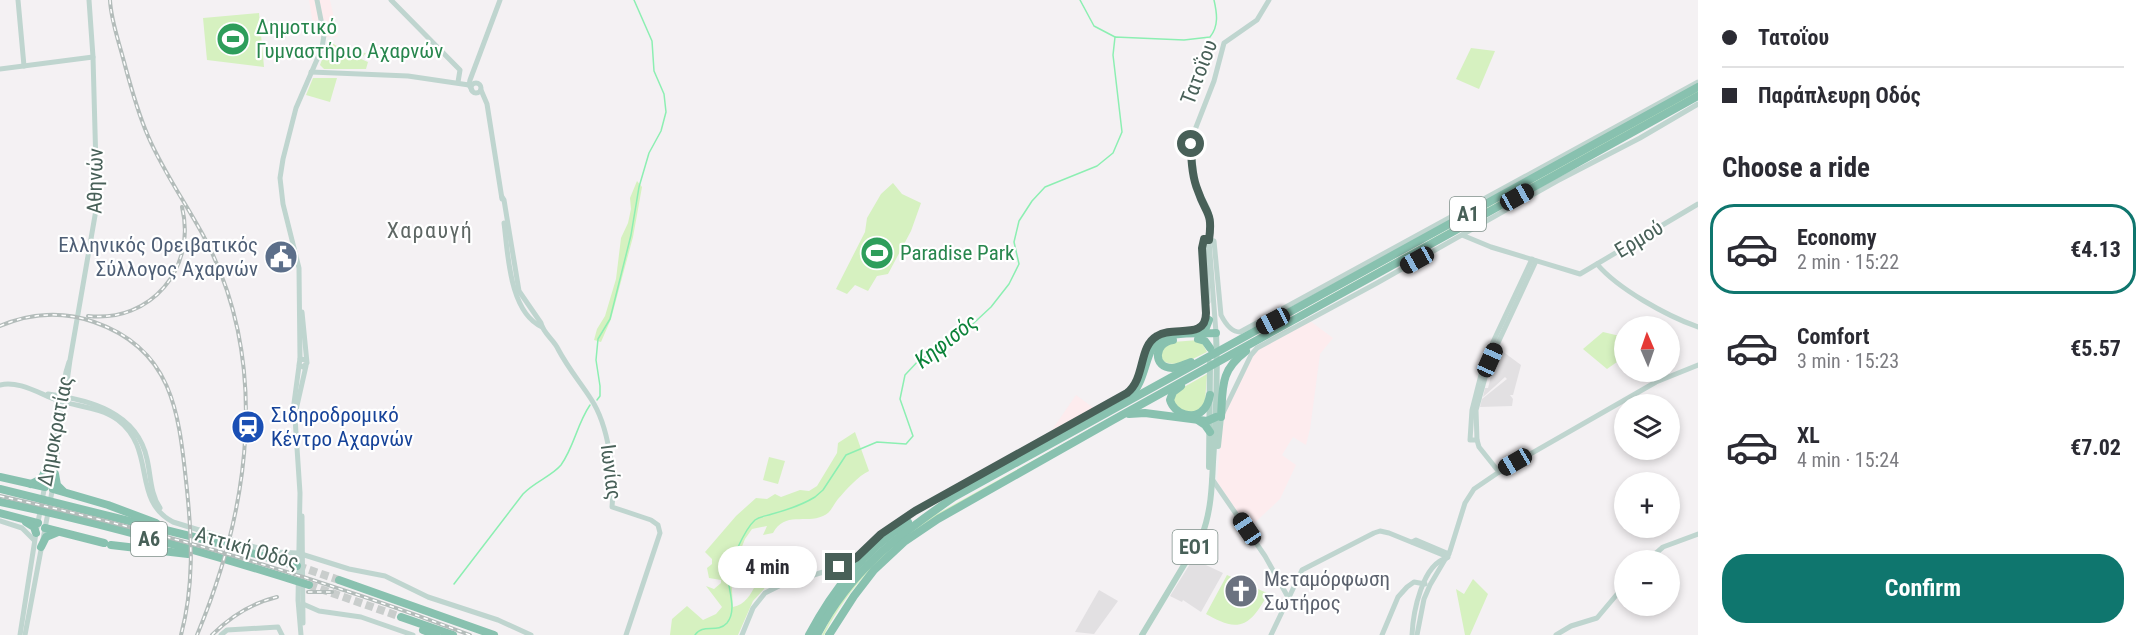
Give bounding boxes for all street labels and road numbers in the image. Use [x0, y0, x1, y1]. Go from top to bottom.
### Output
street label: Τατοΐου [1176, 36, 1222, 108]
street label: Αθηνών [82, 148, 108, 214]
road number: Α1 [1450, 197, 1486, 231]
street label: Ερμού [1611, 215, 1667, 263]
street label: Δημοκρατίας [33, 374, 77, 488]
street label: Ιωνίας [596, 443, 626, 501]
road number: Α6 [131, 522, 167, 556]
street label: Αττική Οδός [193, 522, 301, 574]
road number: ΕΟ1 [1172, 530, 1218, 564]

